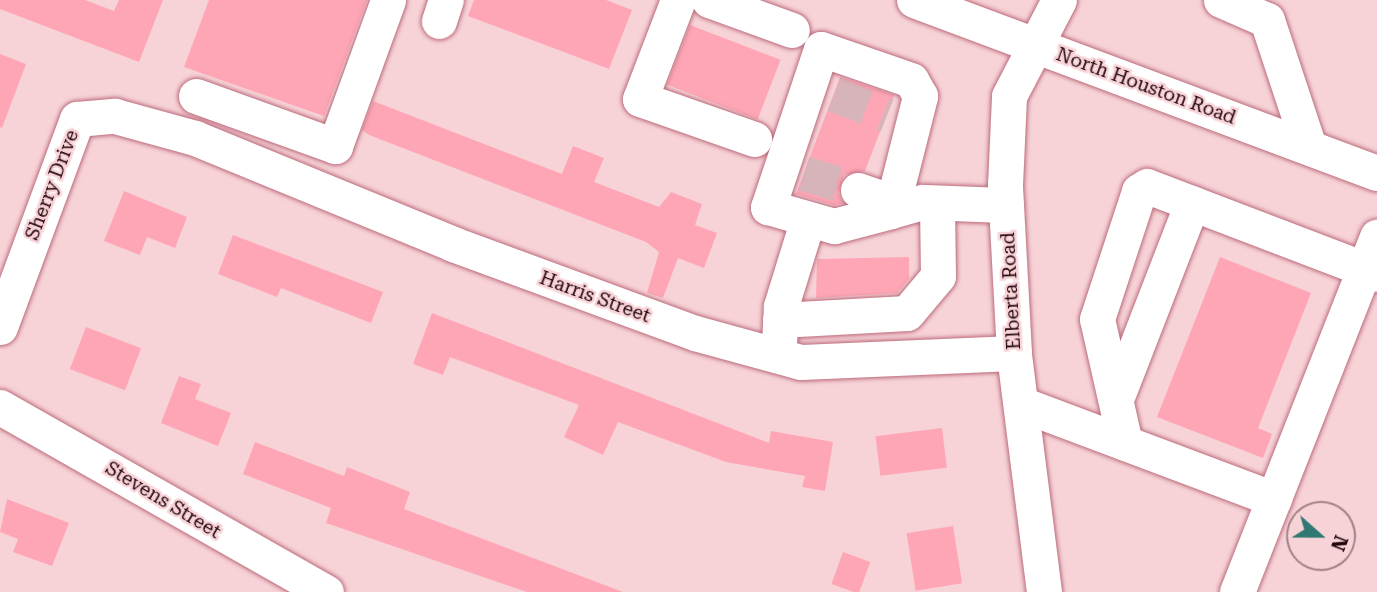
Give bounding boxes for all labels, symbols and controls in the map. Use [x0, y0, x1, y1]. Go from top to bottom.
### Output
street label: North Houston Road [1053, 43, 1239, 129]
street label: Sherry Drive [21, 127, 83, 243]
street label: Elberta Road [997, 232, 1025, 350]
street label: Harris Street [537, 266, 653, 328]
street label: Stevens Street [101, 457, 225, 543]
north arrow [1286, 501, 1356, 571]
text: N [1326, 532, 1353, 554]

